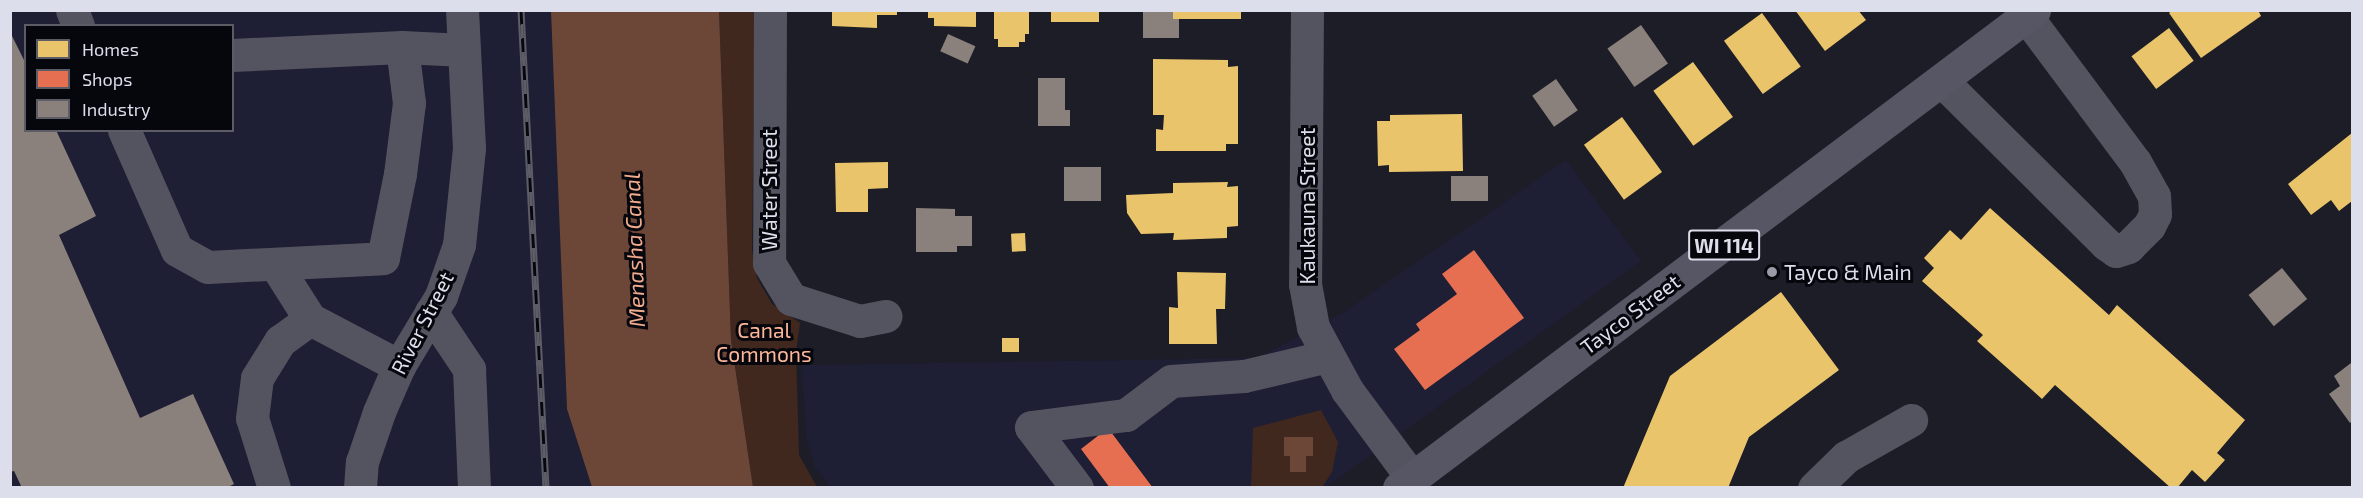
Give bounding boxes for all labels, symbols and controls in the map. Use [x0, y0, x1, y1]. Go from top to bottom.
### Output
legend [24, 24, 234, 132]
text: Homes [82, 38, 139, 60]
text: Shops [82, 68, 132, 90]
text: Industry [82, 98, 151, 120]
street label: Kaukauna Street [1294, 128, 1320, 284]
street label: Water Street [756, 129, 782, 251]
water label: Menasha Canal [618, 172, 650, 328]
road number: WI 114 [1688, 228, 1760, 262]
place label: Tayco & Main [1784, 259, 1912, 285]
marker: Tayco & Main [1765, 265, 1779, 279]
street label: River Street [385, 267, 459, 379]
street label: Tayco Street [1575, 268, 1685, 360]
park label: Canal Commons [716, 317, 812, 367]

